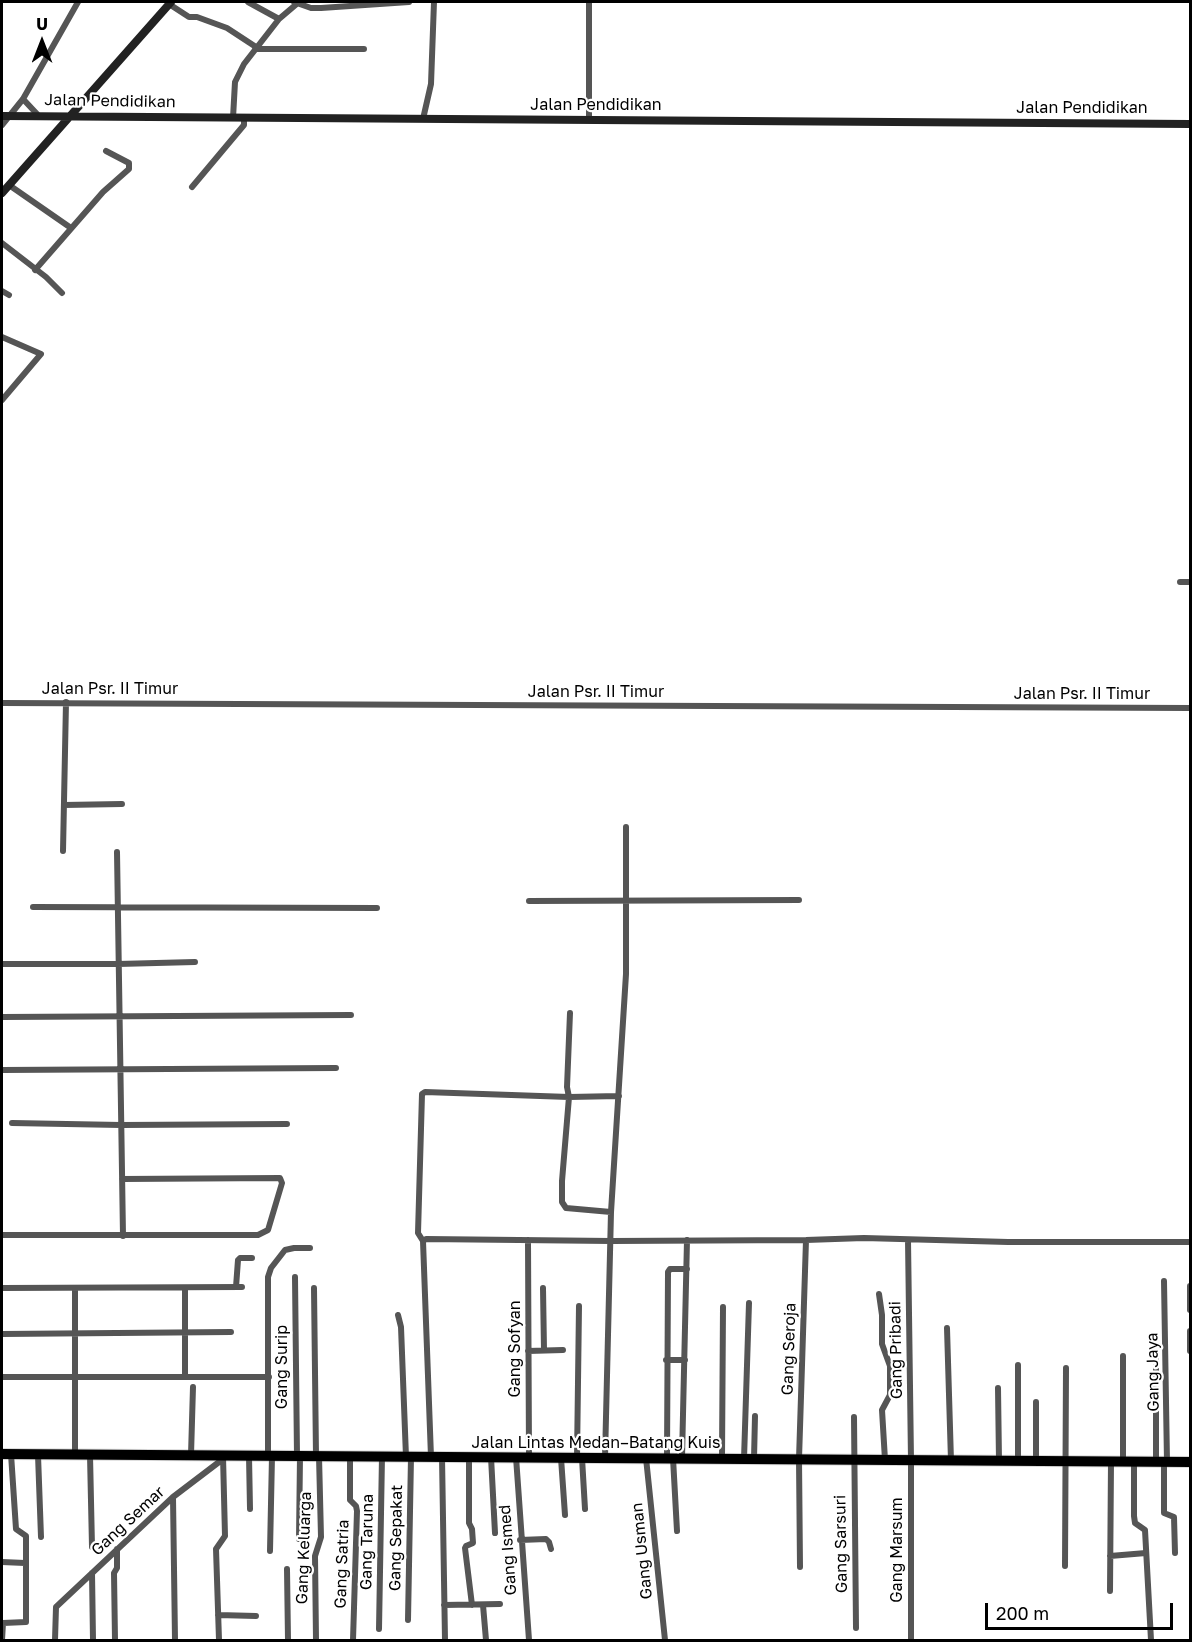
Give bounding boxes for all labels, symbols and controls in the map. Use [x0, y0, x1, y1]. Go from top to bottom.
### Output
north arrow [12, 12, 72, 72]
text: U [36, 14, 48, 34]
street label: Jalan Pendidikan [44, 90, 176, 112]
street label: Jalan Pendidikan [530, 95, 662, 115]
street label: Jalan Pendidikan [1016, 98, 1148, 118]
street label: Jalan Psr. II Timur [42, 679, 178, 699]
street label: Jalan Psr. II Timur [528, 682, 664, 702]
street label: Jalan Psr. II Timur [1014, 684, 1150, 704]
street label: Gang Sofyan [505, 1300, 525, 1398]
street label: Gang Pribadi [886, 1301, 906, 1399]
street label: Gang Seroja [778, 1302, 800, 1396]
street label: Gang Surip [272, 1325, 292, 1409]
street label: Gang Jaya [1143, 1332, 1163, 1412]
street label: Jalan Lintas Medan–Batang Kuis [471, 1433, 721, 1453]
street label: Gang Semar [87, 1482, 169, 1560]
street label: Gang Sepakat [385, 1485, 407, 1591]
street label: Gang Keluarga [292, 1491, 316, 1605]
street label: Gang Taruna [357, 1494, 377, 1590]
street label: Gang Sarsuri [831, 1495, 851, 1593]
street label: Gang Marsum [887, 1497, 907, 1603]
street label: Gang Usman [627, 1502, 657, 1600]
street label: Gang Ismed [495, 1504, 521, 1596]
street label: Gang Satria [331, 1519, 353, 1609]
scale bar [988, 1591, 1176, 1629]
text: 200 m [996, 1602, 1049, 1624]

